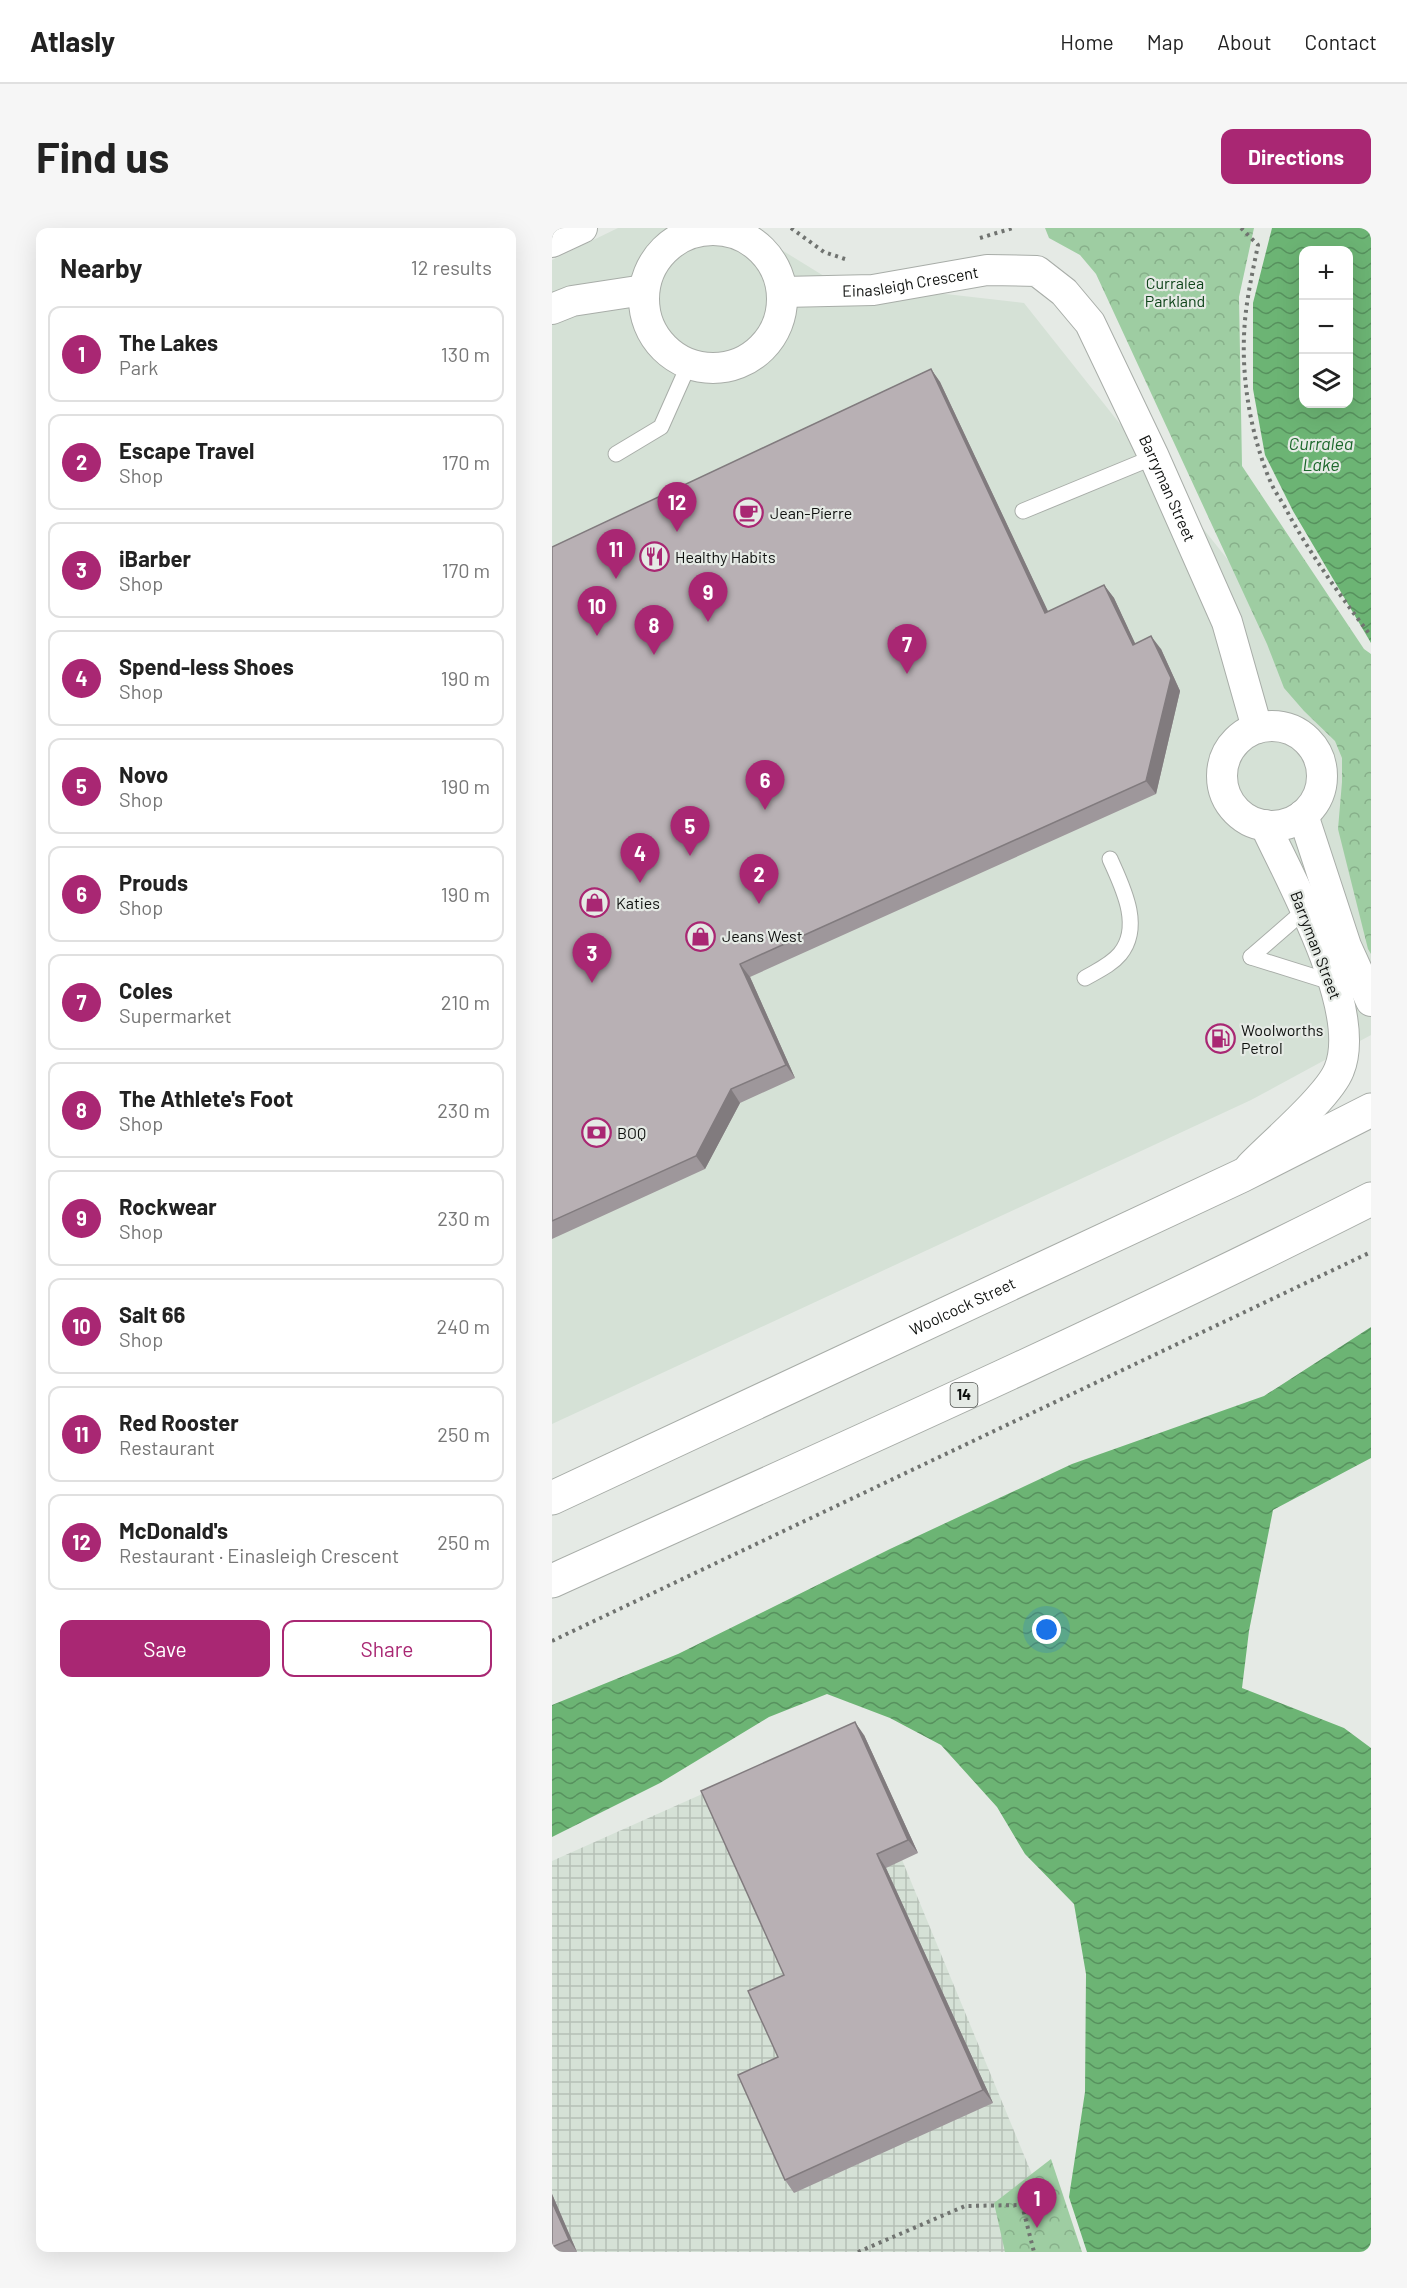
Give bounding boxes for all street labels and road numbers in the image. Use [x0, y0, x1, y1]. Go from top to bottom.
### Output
street label: Einasleigh Crescent [842, 262, 980, 300]
street label: Barryman Street [1136, 432, 1200, 544]
street label: Barryman Street [1287, 888, 1346, 1002]
street label: Woolcock Street [906, 1273, 1018, 1339]
road number: 14 [950, 1383, 978, 1407]

